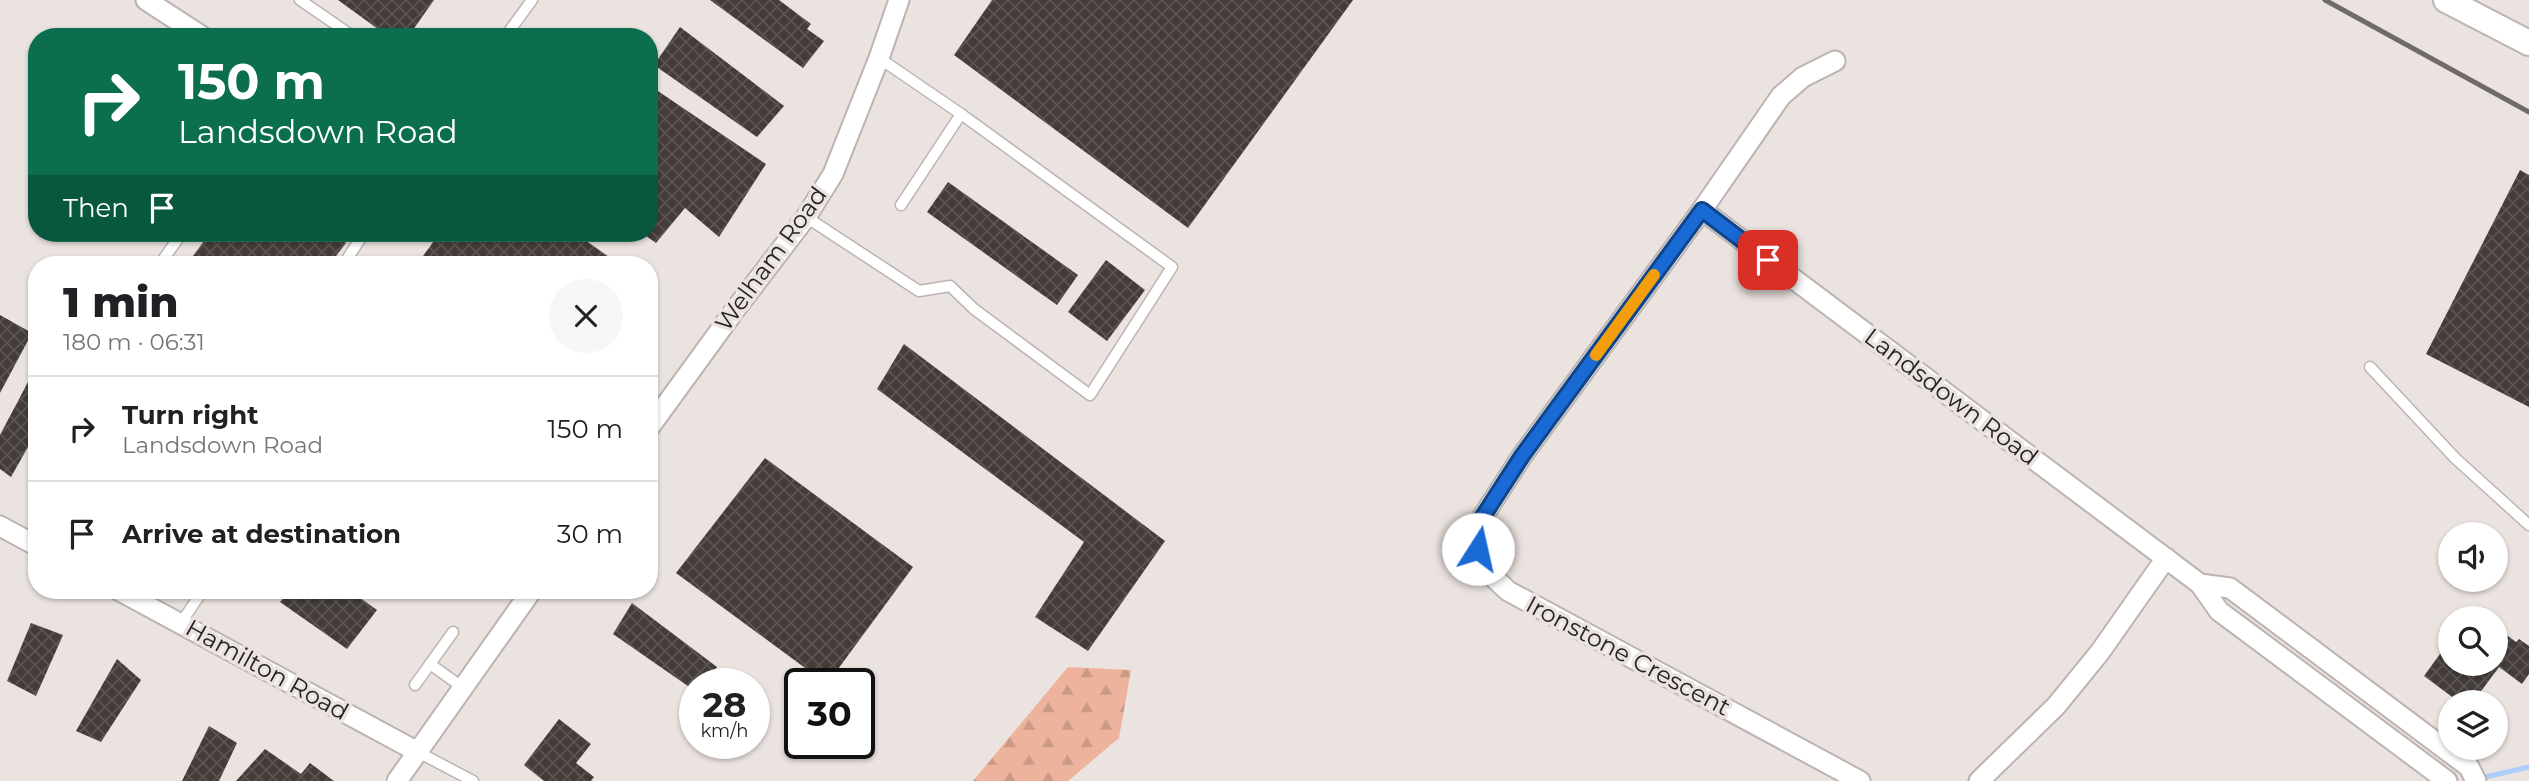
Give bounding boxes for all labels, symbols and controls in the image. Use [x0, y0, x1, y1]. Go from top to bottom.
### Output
text: 150 m [178, 52, 325, 111]
icon: right [63, 56, 154, 147]
text: Landsdown Road [178, 112, 458, 151]
street label: Welham Road [709, 181, 833, 336]
icon: arrive [143, 189, 181, 227]
text: Then [63, 192, 129, 224]
pin [1738, 230, 1798, 290]
icon: arrive [1749, 241, 1787, 279]
text: 1 min [63, 276, 179, 328]
button: close [549, 279, 623, 353]
street label: Landsdown Road [1859, 322, 2044, 471]
text: 180 m · 06:31 [63, 328, 205, 356]
text: Turn right [122, 399, 258, 431]
icon: right [63, 410, 101, 448]
text: 150 m [547, 413, 623, 445]
text: Landsdown Road [122, 431, 323, 459]
position arrow [1441, 512, 1515, 586]
icon: arrive [63, 515, 101, 553]
text: Arrive at destination [122, 518, 401, 550]
text: 30 m [557, 518, 623, 550]
map controls [2438, 522, 2508, 760]
button: sound [2438, 522, 2508, 592]
street label: Ironstone Crescent [1521, 589, 1736, 722]
button: search [2438, 606, 2508, 676]
street label: Hamilton Road [181, 613, 354, 726]
speed limit sign: 30 [784, 668, 875, 759]
text: 28 [703, 683, 746, 726]
button: layers [2438, 690, 2508, 760]
text: km/h [700, 720, 749, 742]

